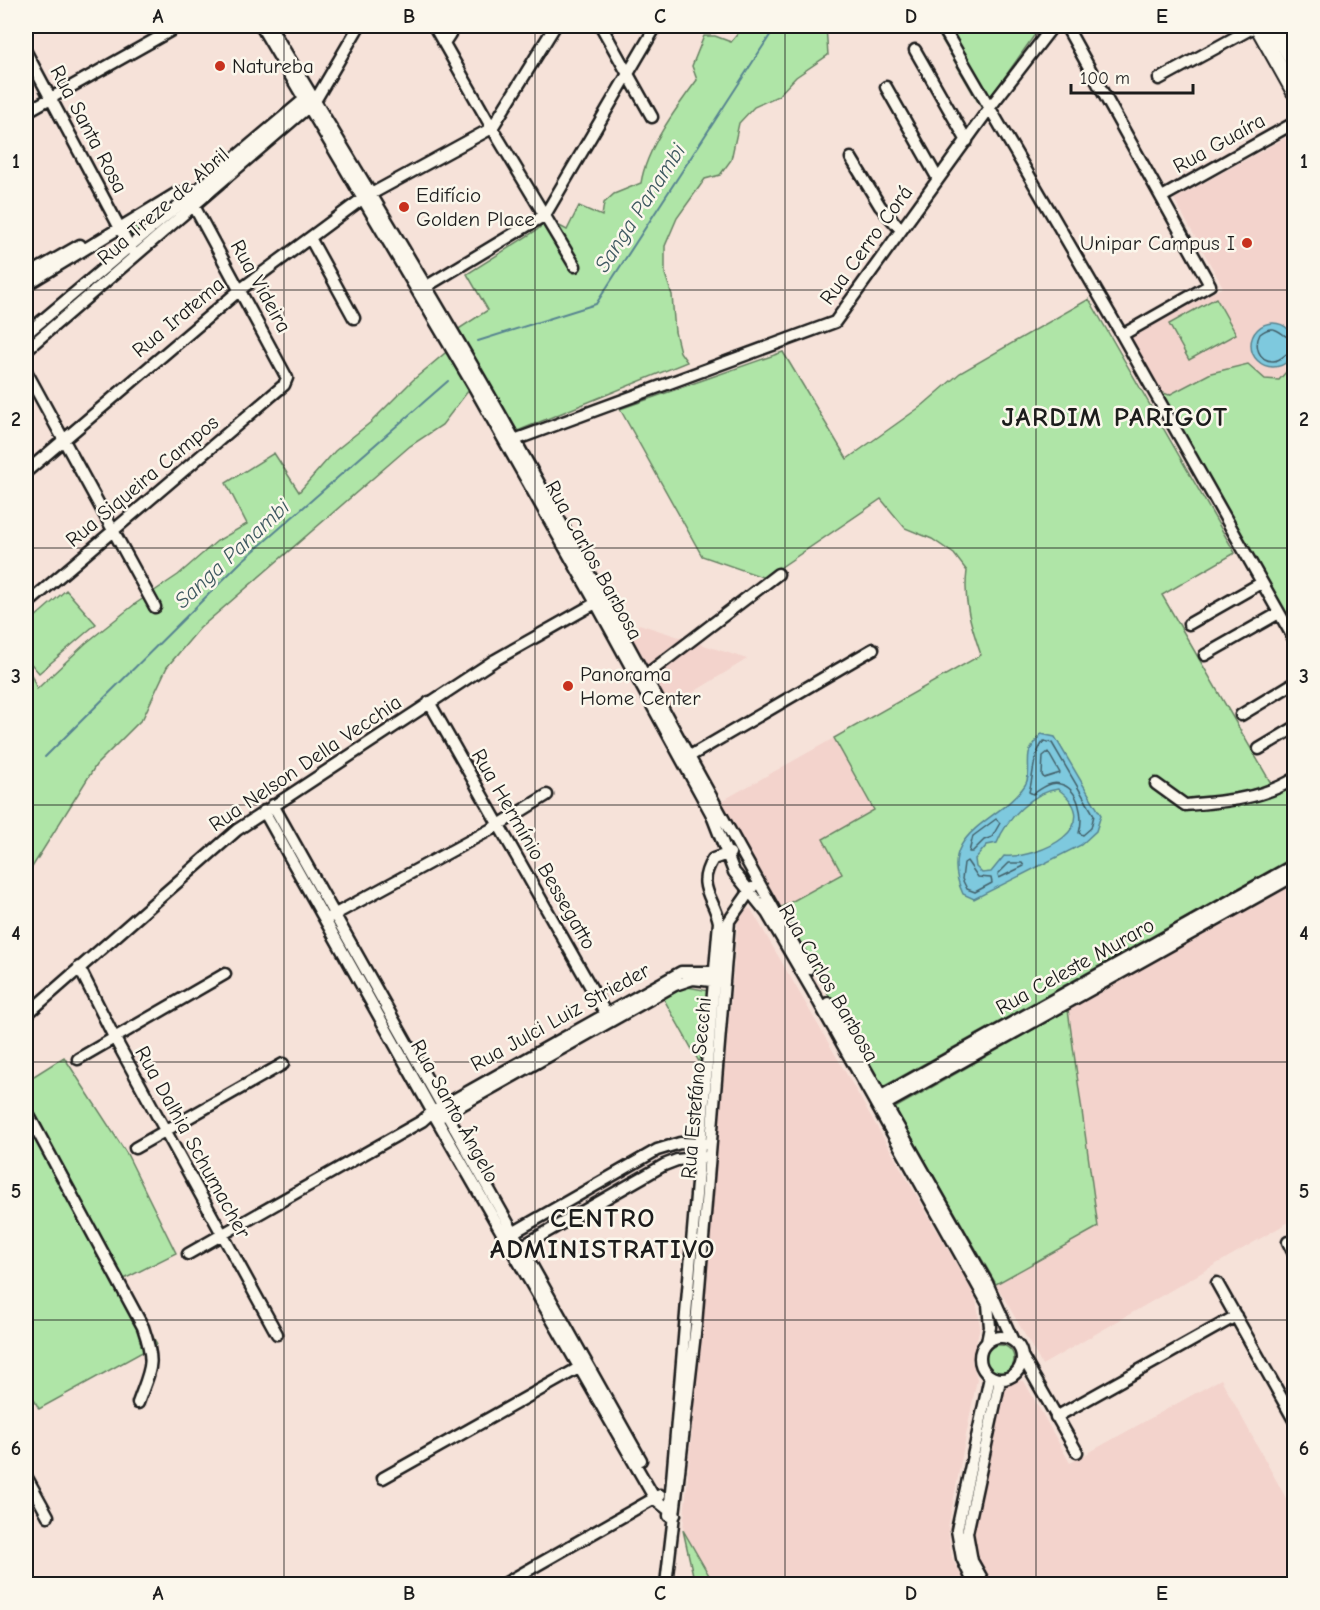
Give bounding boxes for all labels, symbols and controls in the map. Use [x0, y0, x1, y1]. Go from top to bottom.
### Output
text: A [152, 5, 164, 28]
text: B [403, 5, 415, 28]
text: C [654, 5, 666, 28]
text: D [905, 5, 917, 28]
text: E [1156, 5, 1168, 28]
place label: Natureba [232, 54, 314, 78]
scale bar [1071, 57, 1192, 95]
marker: Natureba [213, 59, 227, 73]
street label: Rua Santa Rosa [45, 61, 133, 197]
text: 100 m [1080, 68, 1130, 89]
street label: Rua Guaíra [1169, 108, 1269, 178]
water label: Sanga Panambi [589, 138, 692, 277]
street label: Rua Treze de Abril [92, 142, 234, 270]
text: 1 [12, 150, 20, 173]
text: 1 [1300, 150, 1308, 173]
street label: Rua Cerro Corá [815, 181, 917, 309]
place label: Edifício Golden Place [416, 183, 535, 231]
marker: Edifício Golden Place [397, 200, 411, 214]
place label: Unipar Campus I [1080, 231, 1235, 255]
street label: Rua Videira [226, 235, 296, 337]
marker: Unipar Campus I [1240, 236, 1254, 250]
street label: Rua Iratema [127, 272, 229, 362]
district label: JARDIM PARIGOT [1001, 402, 1229, 433]
text: 2 [11, 408, 21, 431]
text: 2 [1299, 408, 1309, 431]
street label: Rua Siqueira Campos [61, 410, 223, 552]
street label: Rua Carlos Barbosa [540, 476, 648, 644]
water label: Sanga Panambi [169, 493, 296, 614]
place label: Panorama Home Center [580, 662, 701, 710]
text: 3 [11, 665, 21, 688]
text: 3 [1299, 665, 1309, 688]
marker: Panorama Home Center [561, 679, 575, 693]
street label: Rua Nelson Della Vecchia [204, 690, 406, 836]
street label: Rua Hermínio Bessegatto [467, 744, 601, 954]
street label: Rua Carlos Barbosa [774, 900, 884, 1066]
street label: Rua Celeste Muraro [992, 912, 1158, 1020]
text: 4 [11, 922, 21, 945]
text: 4 [1299, 922, 1309, 945]
street label: Rua Julci Luiz Strieder [466, 957, 654, 1076]
street label: Rua Estefáno Secchi [676, 996, 716, 1180]
street label: Rua Santo Ângelo [406, 1035, 504, 1187]
street label: Rua Dalhia Schumacher [130, 1042, 256, 1243]
text: 5 [11, 1180, 21, 1203]
text: 5 [1299, 1180, 1309, 1203]
district label: CENTRO ADMINISTRATIVO [490, 1203, 716, 1265]
text: 6 [11, 1437, 21, 1460]
text: 6 [1299, 1437, 1309, 1460]
text: A [152, 1582, 164, 1605]
text: B [403, 1582, 415, 1605]
text: C [654, 1582, 666, 1605]
text: D [905, 1582, 917, 1605]
text: E [1156, 1582, 1168, 1605]

